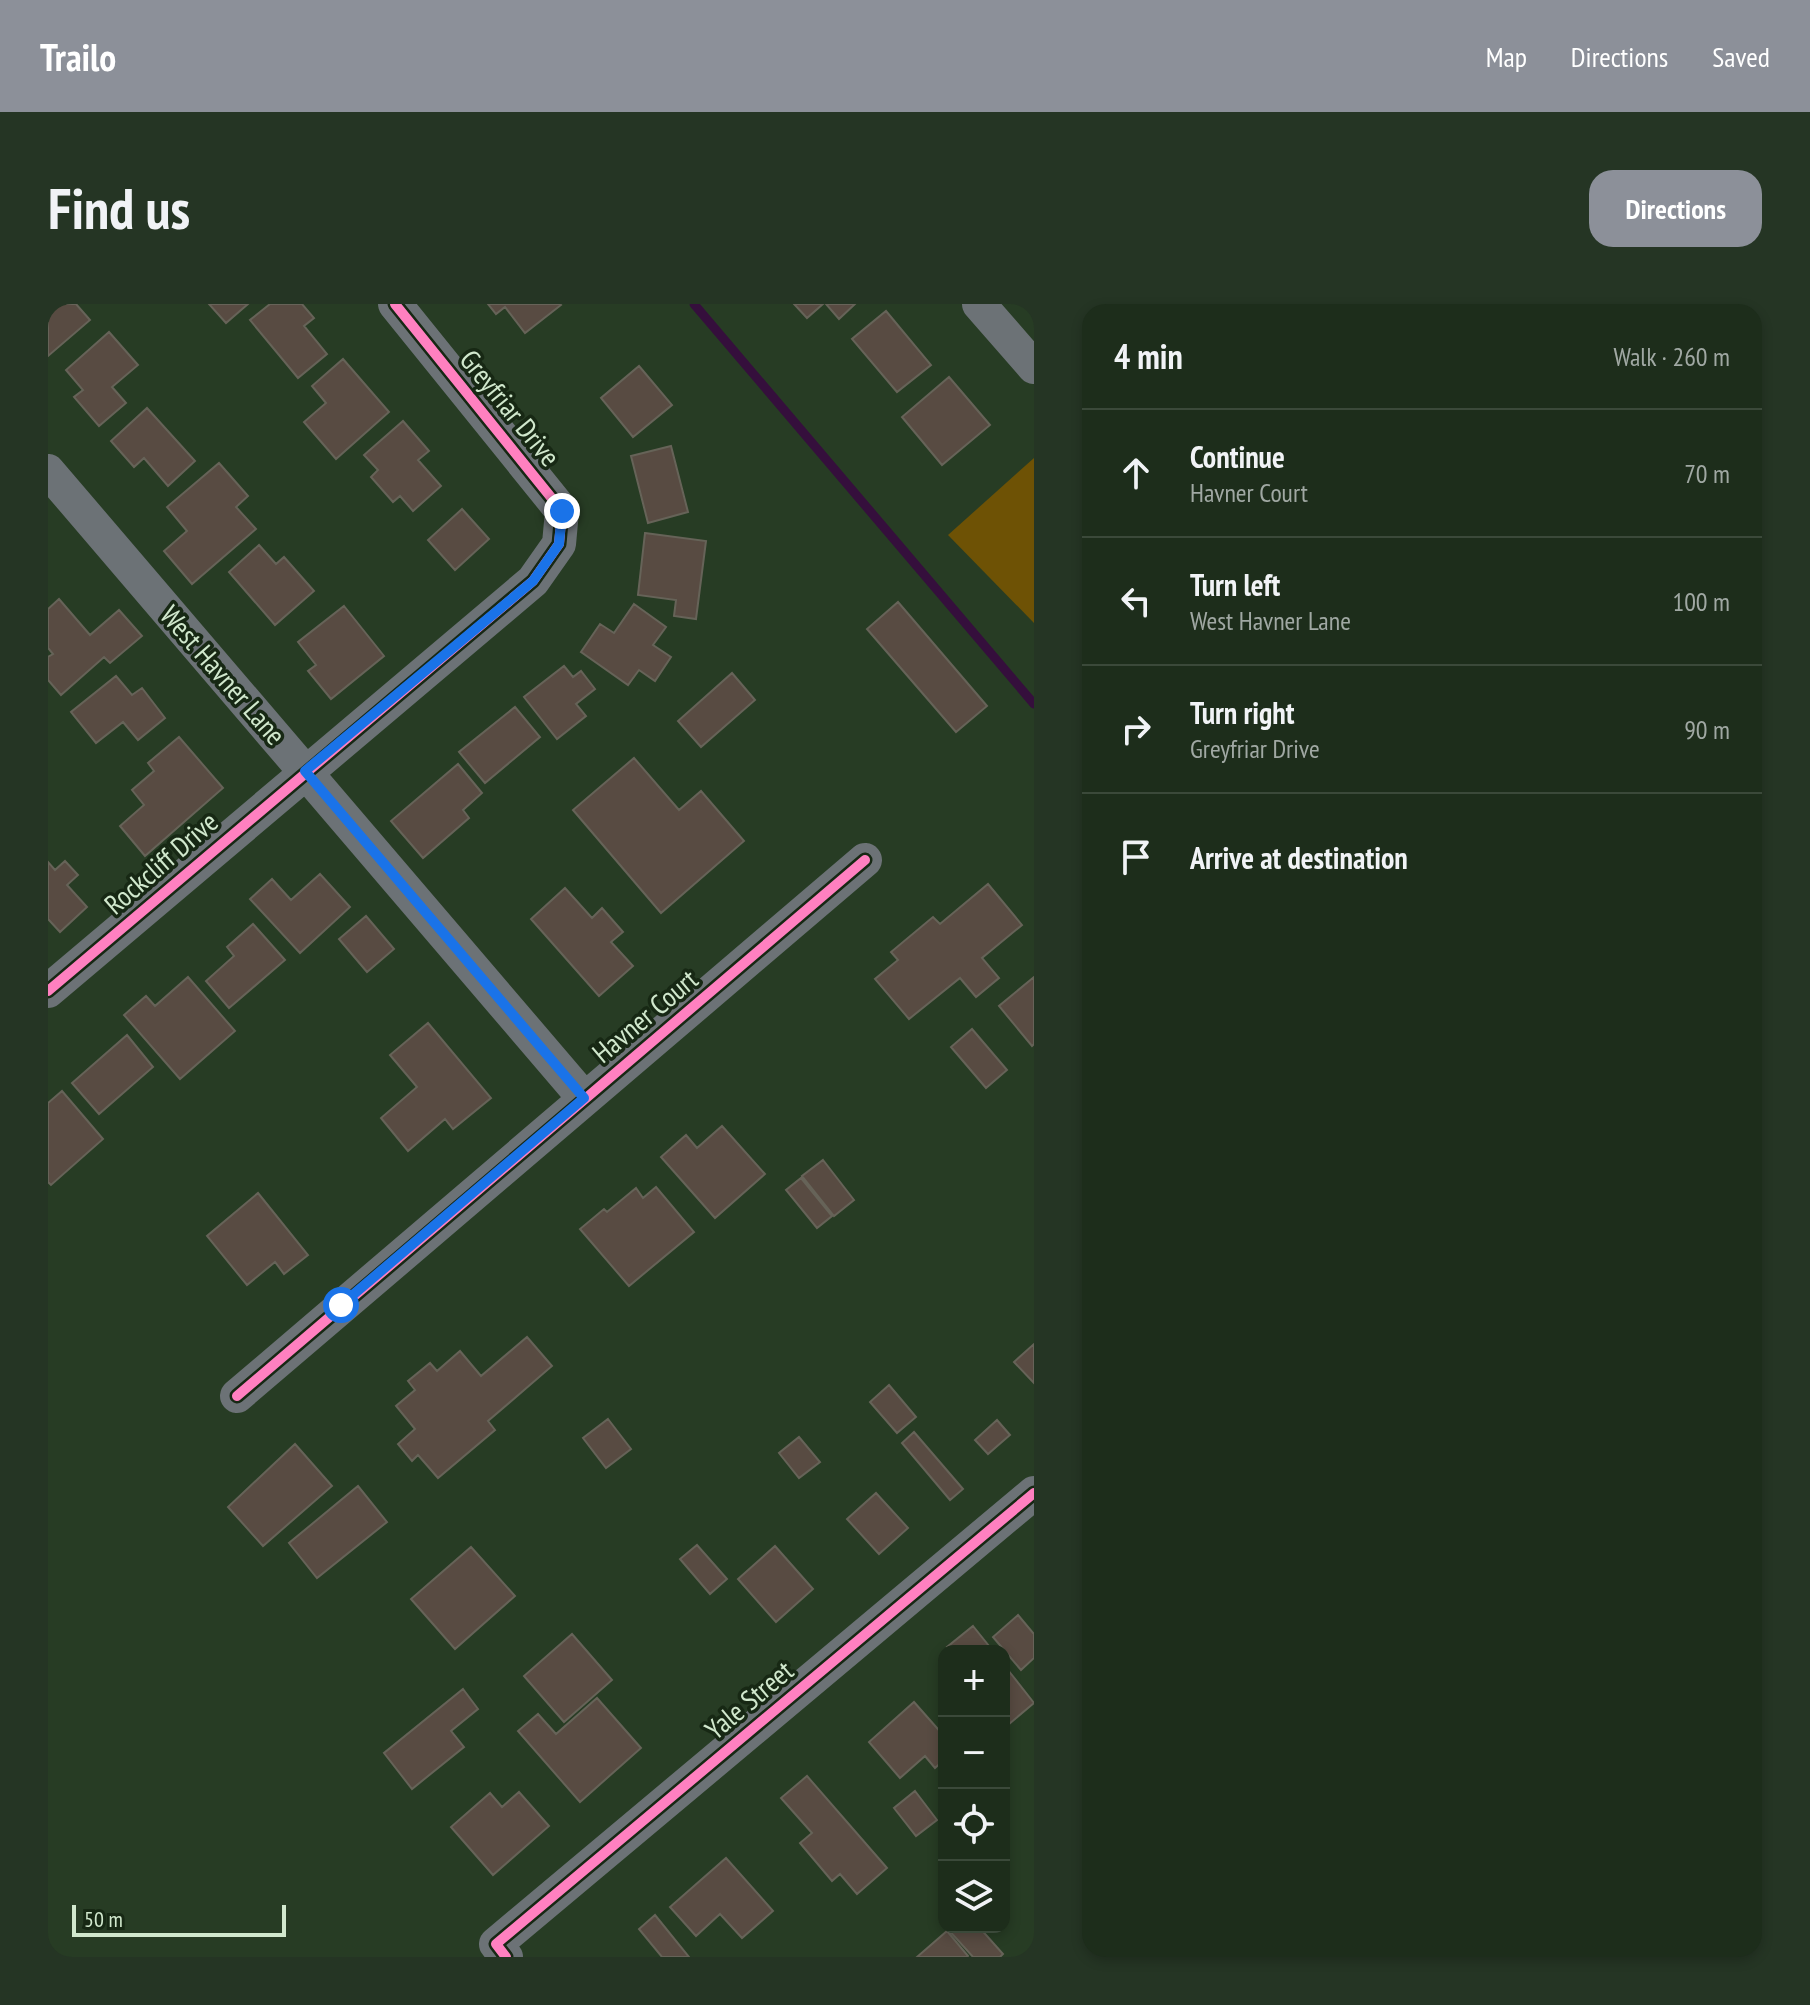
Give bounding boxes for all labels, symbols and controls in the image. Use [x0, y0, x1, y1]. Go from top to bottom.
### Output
text: Trailo [40, 32, 116, 81]
text: Map [1486, 38, 1527, 75]
text: Directions [1571, 38, 1668, 75]
text: Saved [1712, 38, 1770, 75]
button: Directions [1589, 170, 1762, 247]
text: Find us [48, 172, 190, 244]
text: 4 min [1114, 334, 1183, 378]
text: Walk · 260 m [1613, 340, 1730, 373]
street label: Greyfriar Drive [452, 342, 569, 474]
text: Continue [1190, 437, 1285, 476]
icon: ahead [1114, 451, 1158, 495]
text: 70 m [1684, 457, 1730, 490]
text: Havner Court [1190, 476, 1308, 509]
route end [544, 493, 580, 529]
text: Turn left [1190, 565, 1280, 604]
icon: left [1114, 579, 1158, 623]
text: 100 m [1672, 585, 1730, 618]
street label: West Havner Lane [153, 597, 294, 752]
text: West Havner Lane [1190, 604, 1351, 637]
text: Turn right [1190, 693, 1294, 732]
icon: right [1114, 707, 1158, 751]
text: 90 m [1684, 713, 1730, 746]
text: Greyfriar Drive [1190, 732, 1320, 765]
street label: Rockcliff Drive [96, 803, 225, 922]
icon: arrive [1114, 835, 1158, 879]
text: Arrive at destination [1190, 838, 1408, 877]
street label: Havner Court [584, 960, 705, 1071]
route start [323, 1287, 359, 1323]
map controls [938, 1645, 1010, 1933]
button: + [938, 1645, 1010, 1717]
street label: Yale Street [697, 1652, 801, 1747]
button: − [938, 1717, 1010, 1789]
button: locate [938, 1789, 1010, 1861]
button: layers [938, 1861, 1010, 1933]
scale bar [72, 1901, 286, 1937]
text: 50 m [84, 1905, 123, 1933]

